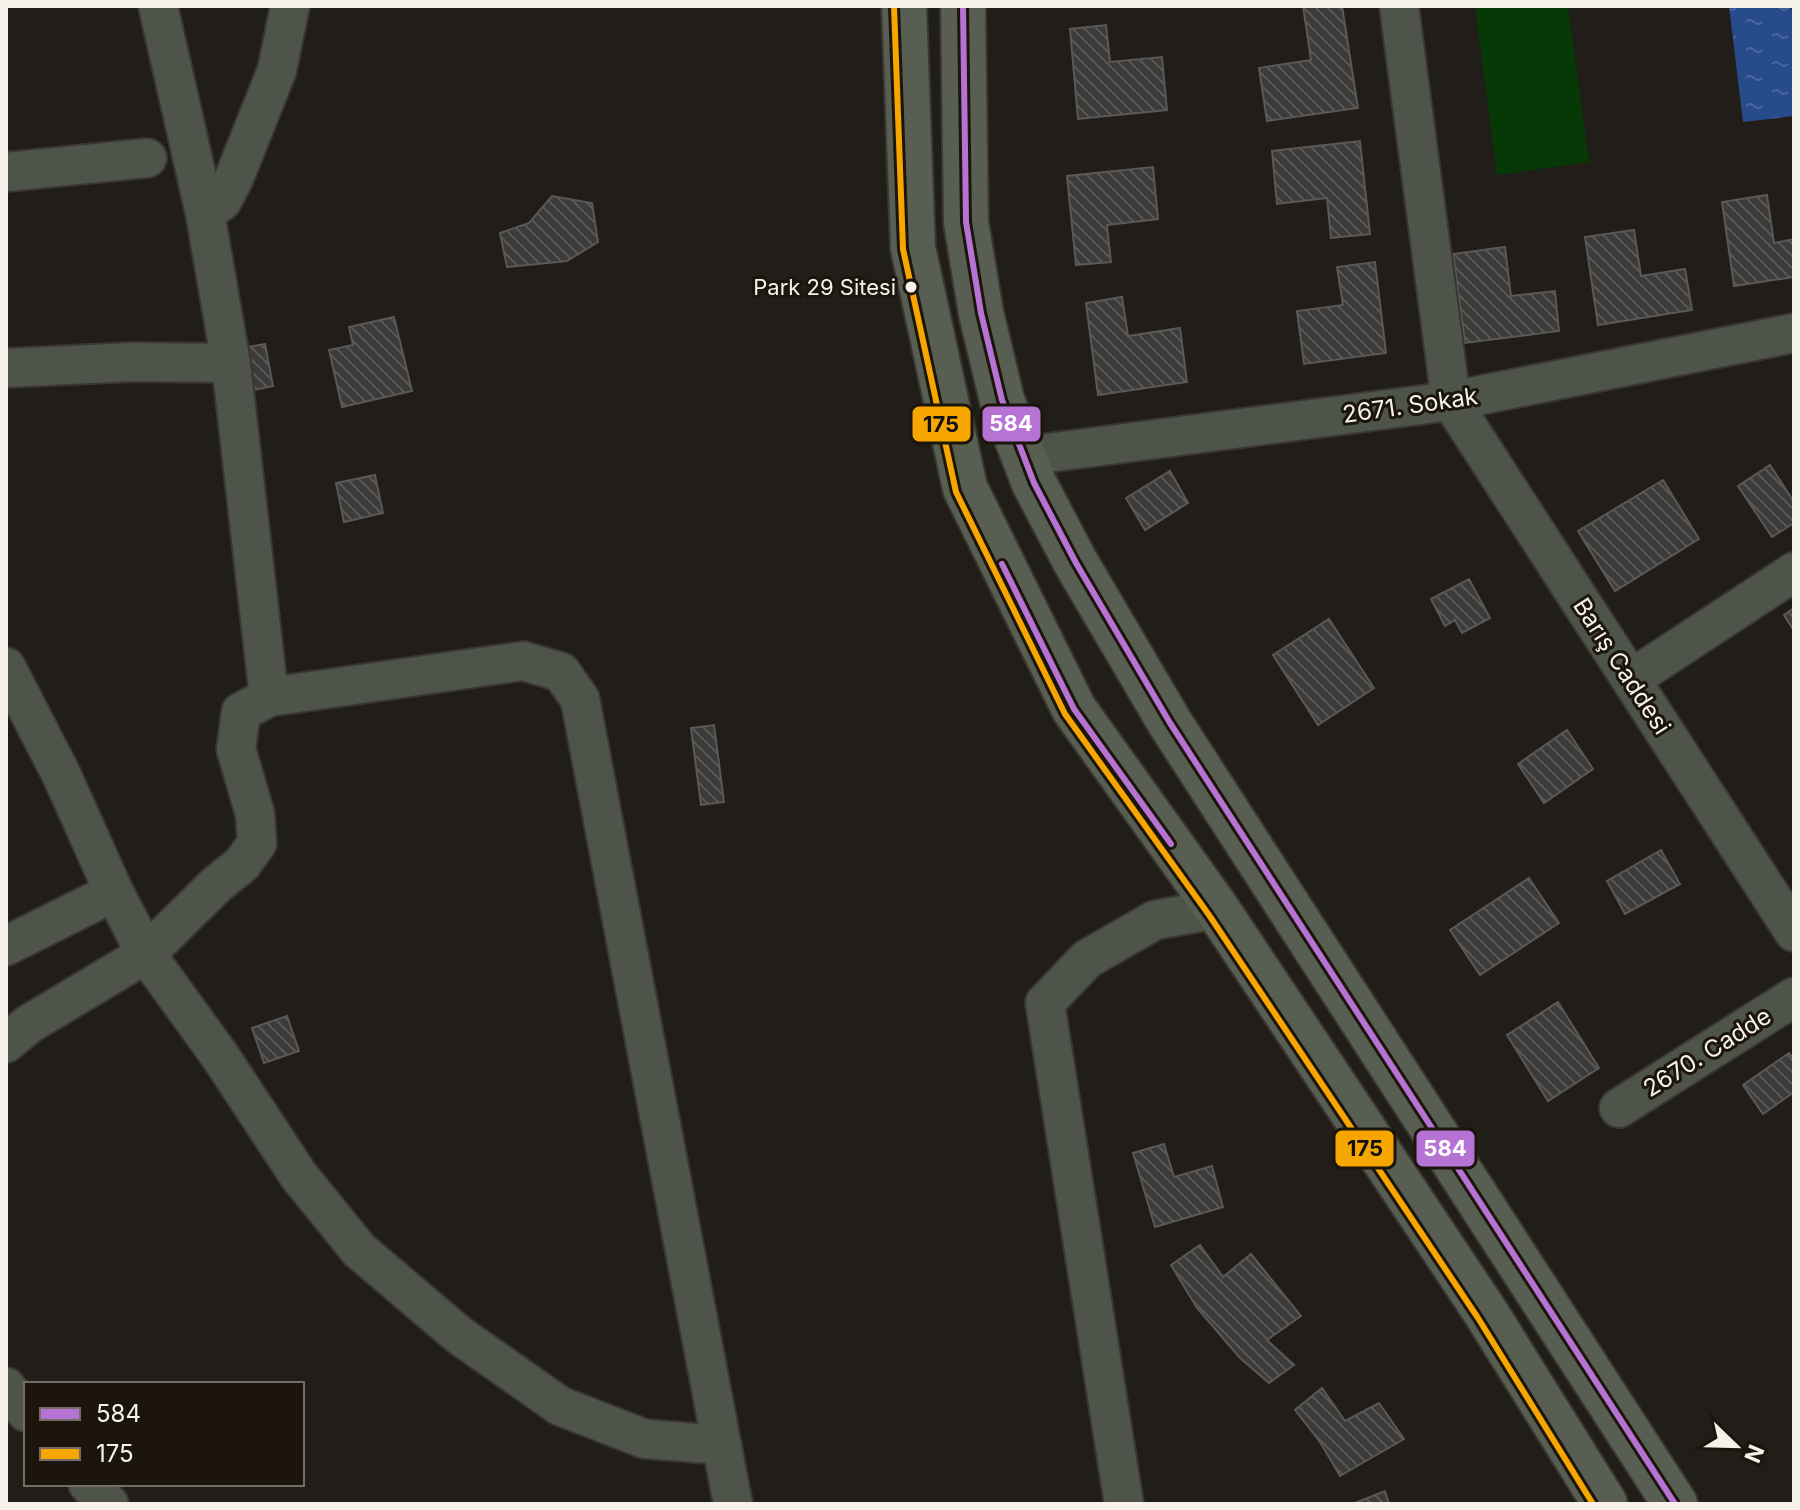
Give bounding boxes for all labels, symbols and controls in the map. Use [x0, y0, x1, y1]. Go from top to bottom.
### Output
place label: Park 29 Sitesi [753, 274, 896, 300]
marker: Park 29 Sitesi [903, 279, 919, 295]
street label: 2671. Sokak [1341, 381, 1479, 429]
line badge: 175 [911, 405, 972, 443]
line badge: 584 [981, 405, 1042, 443]
text: 584 [989, 410, 1033, 436]
text: 175 [923, 411, 959, 437]
street label: Barış Caddesi [1567, 592, 1677, 740]
street label: 2670. Cadde [1638, 1001, 1776, 1103]
line badge: 175 [1334, 1129, 1395, 1168]
line badge: 584 [1415, 1129, 1476, 1168]
text: 175 [1347, 1135, 1383, 1161]
text: 584 [1423, 1135, 1467, 1161]
legend [24, 1382, 304, 1486]
text: 584 [96, 1399, 141, 1428]
north arrow [1696, 1406, 1776, 1486]
text: 175 [96, 1439, 134, 1468]
text: N [1739, 1441, 1770, 1467]

